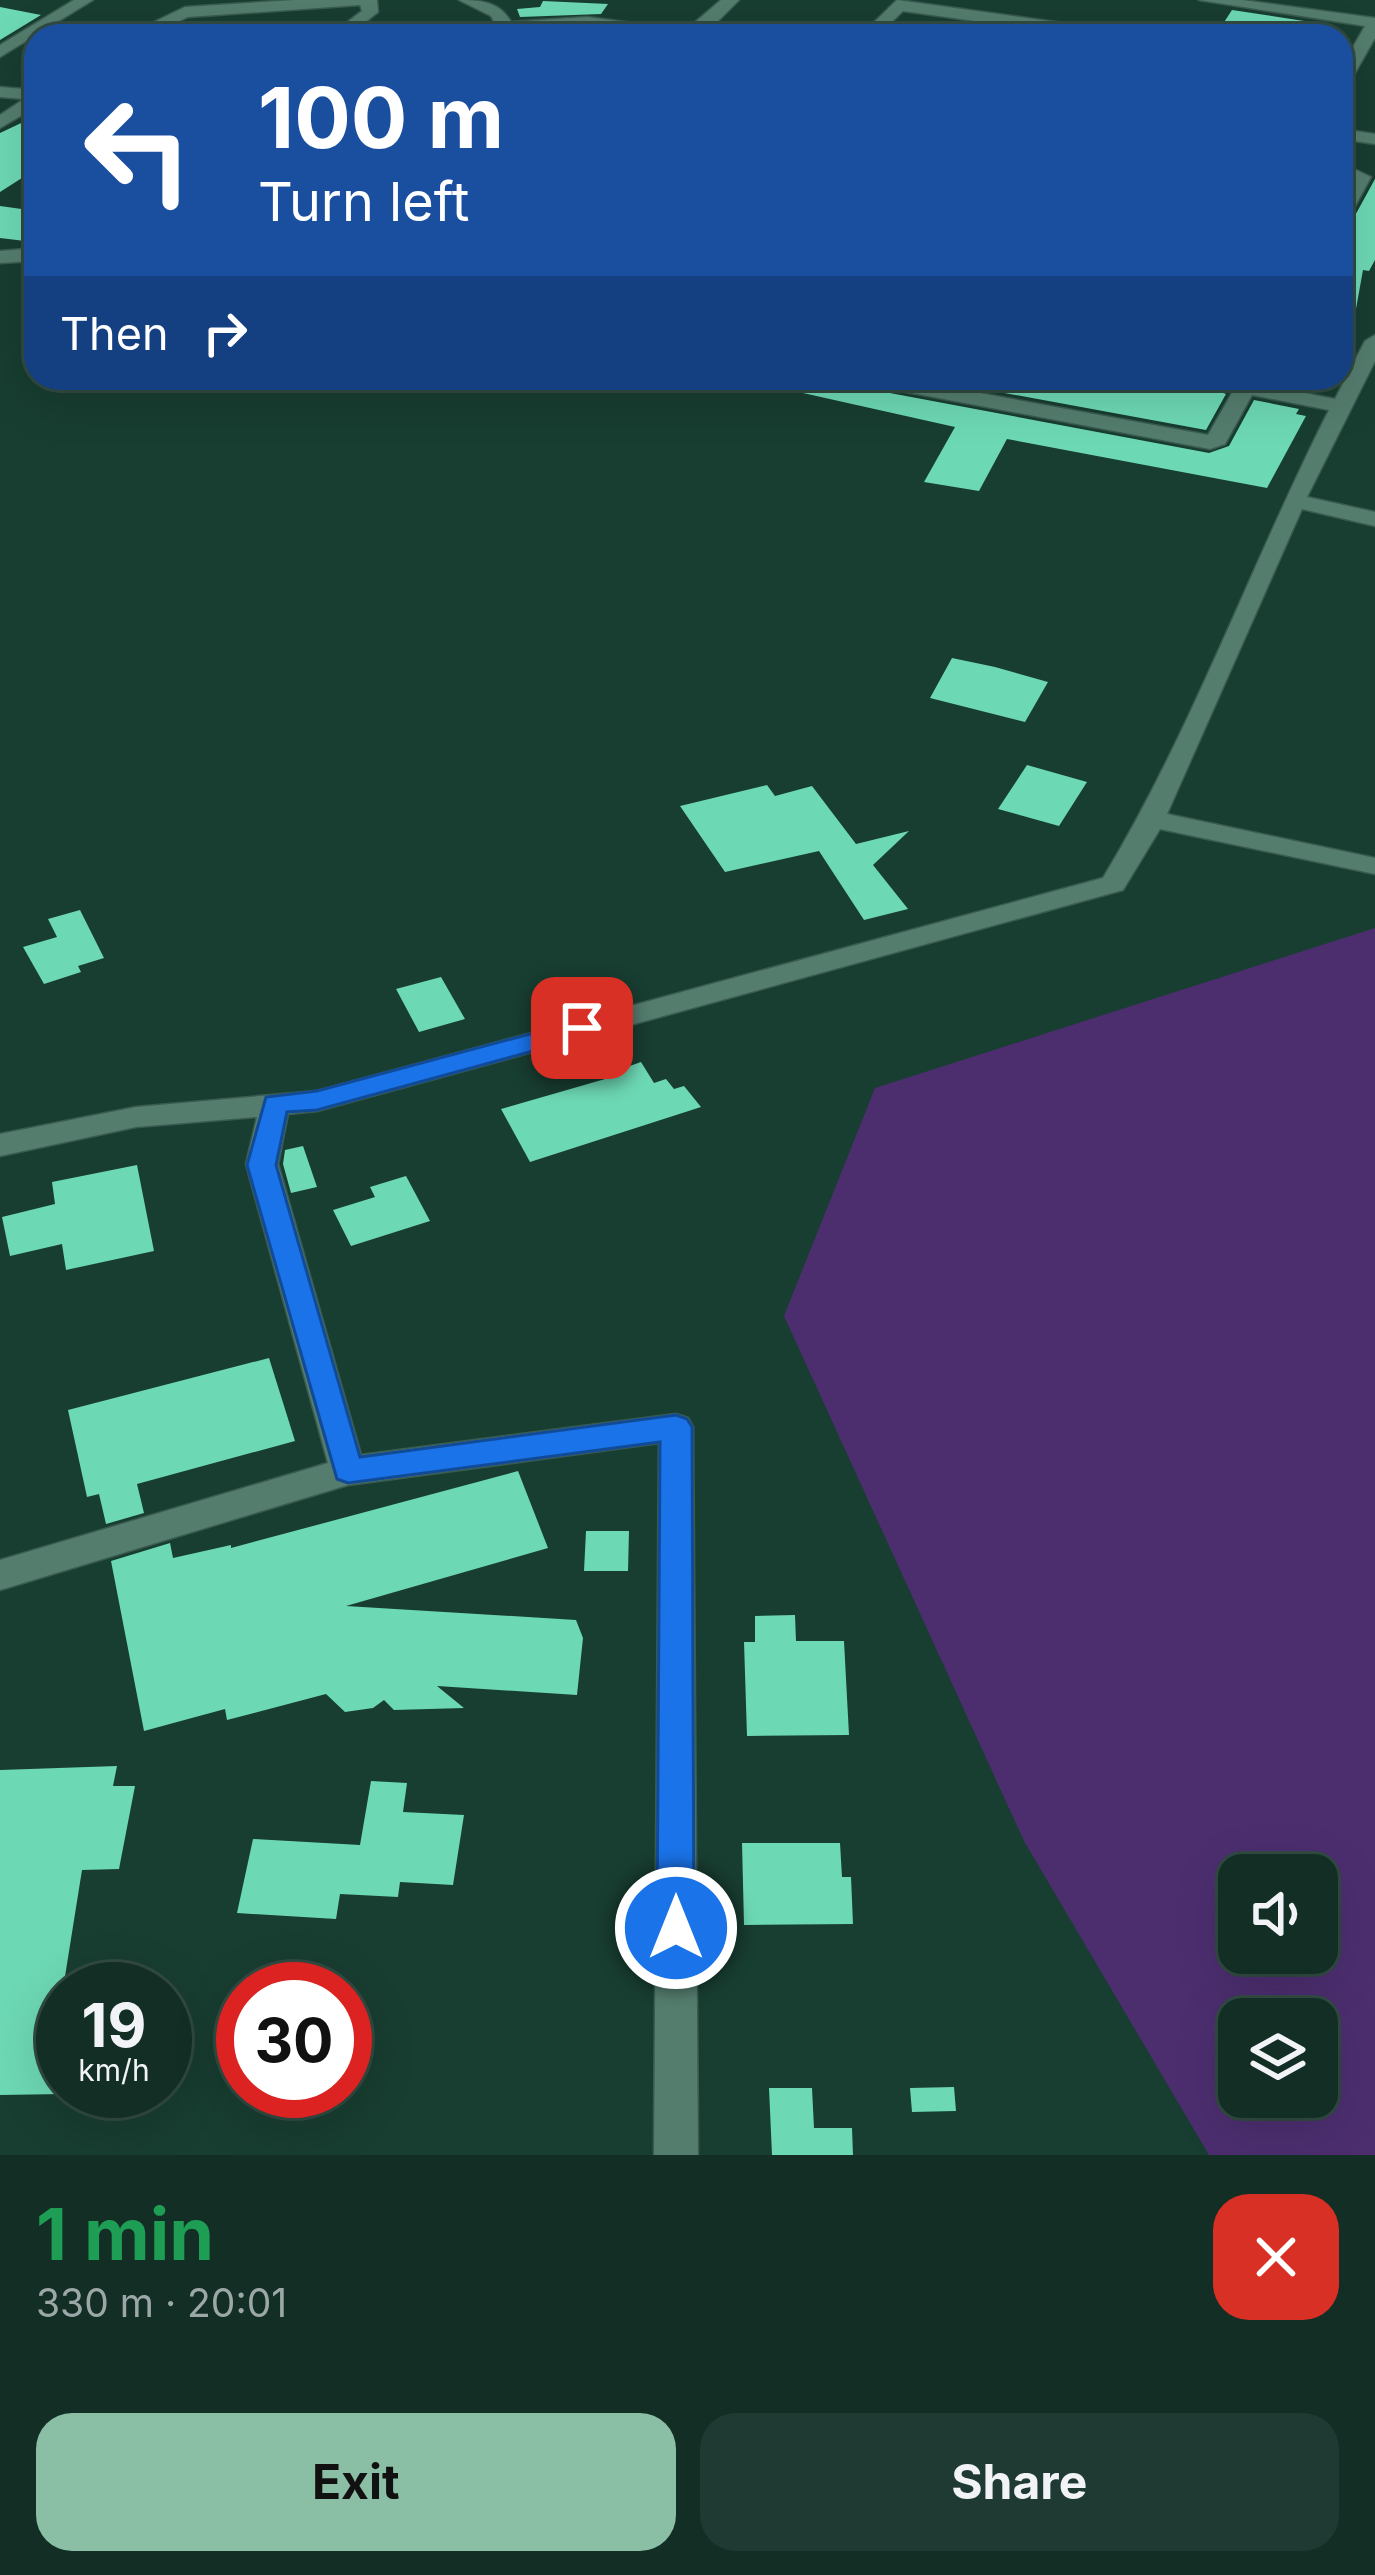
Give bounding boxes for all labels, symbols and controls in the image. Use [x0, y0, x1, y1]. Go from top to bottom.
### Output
text: 100 m [258, 67, 504, 168]
icon: left [60, 72, 216, 228]
text: Turn left [258, 169, 469, 234]
icon: right [192, 300, 258, 366]
text: Then [60, 306, 168, 361]
pin [531, 977, 633, 1079]
icon: arrive [549, 995, 615, 1061]
map controls [1218, 1854, 1338, 2118]
button: sound [1218, 1854, 1338, 1974]
position arrow [613, 1865, 739, 1991]
speed limit sign: 30 [216, 1962, 372, 2118]
text: 19 [82, 1989, 146, 2061]
button: layers [1218, 1998, 1338, 2118]
text: km/h [78, 2052, 150, 2088]
text: 1 min [36, 2190, 214, 2277]
button: close [1213, 2194, 1339, 2320]
text: 330 m · 20:01 [36, 2279, 287, 2326]
button: Exit [36, 2413, 676, 2551]
button: Share [700, 2413, 1339, 2551]

